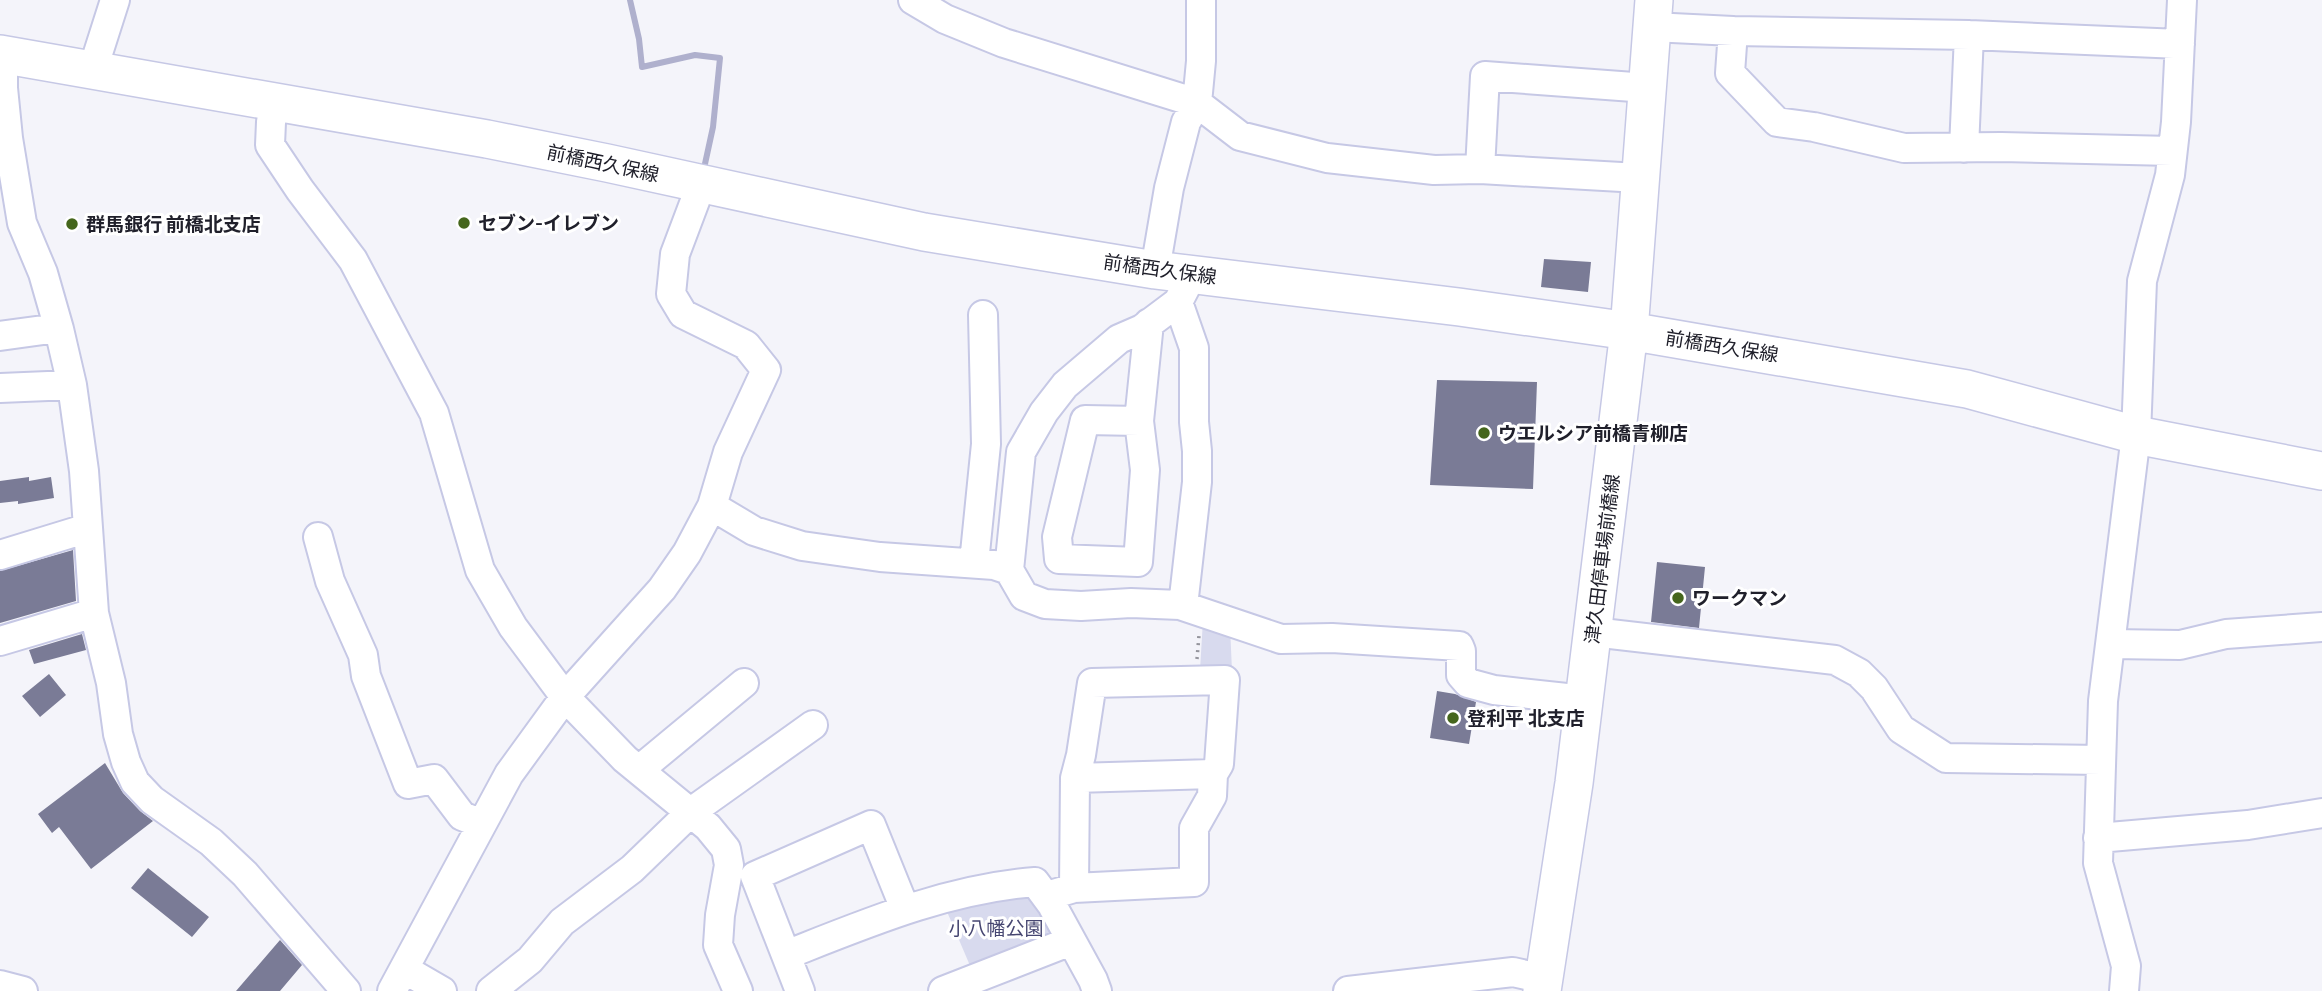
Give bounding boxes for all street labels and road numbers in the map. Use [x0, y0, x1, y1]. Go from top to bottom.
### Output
street label: 前橋西久保線 [545, 138, 661, 188]
street label: 前橋西久保線 [1102, 248, 1218, 290]
street label: 前橋西久保線 [1664, 324, 1780, 368]
street label: 津久田停車場前橋線 [1579, 473, 1625, 645]

